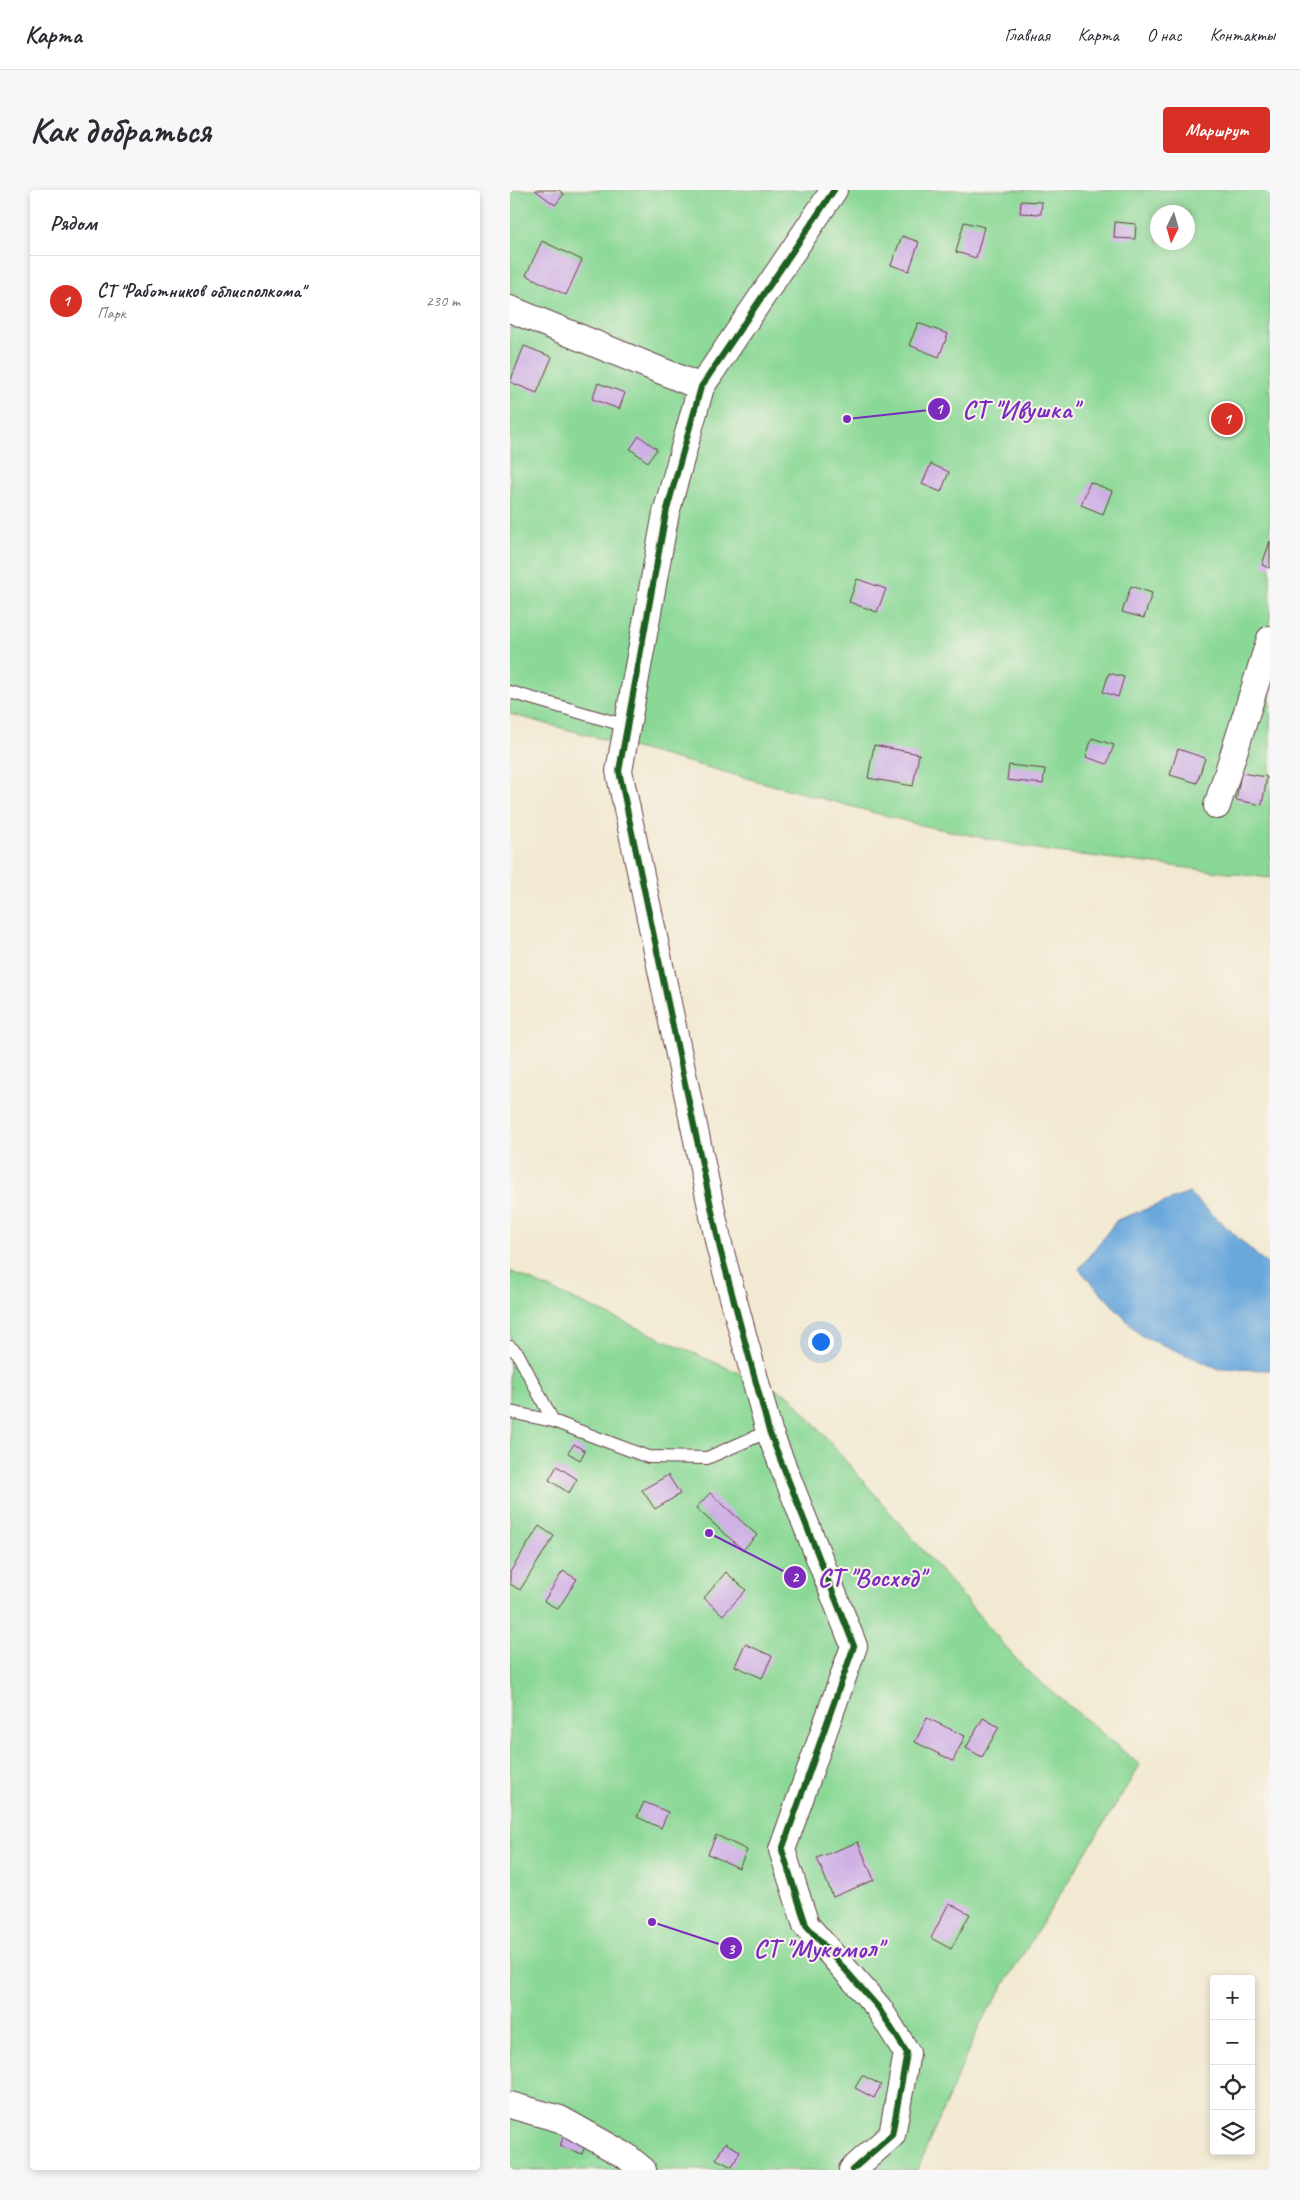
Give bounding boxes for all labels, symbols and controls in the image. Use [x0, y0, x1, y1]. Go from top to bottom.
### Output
text: Карта [25, 20, 82, 50]
text: Главная [1005, 24, 1050, 46]
text: Карта [1078, 24, 1119, 46]
text: О нас [1147, 24, 1182, 46]
text: Контакты [1210, 24, 1275, 46]
button: Маршрут [1163, 107, 1270, 153]
text: Как добраться [30, 108, 211, 153]
north arrow [1150, 205, 1195, 250]
text: Рядом [50, 210, 97, 236]
text: СТ "Работников облисполкома" [97, 279, 305, 303]
text: 1 [62, 291, 70, 311]
text: 230 m [426, 291, 460, 311]
text: Парк [97, 303, 126, 323]
callout: СТ "Ивушка" [927, 388, 1087, 429]
text: СТ "Ивушка" [962, 393, 1084, 426]
text: 1 [936, 400, 945, 419]
pin: 1 [1211, 400, 1243, 438]
your location [808, 1329, 834, 1355]
callout: СТ "Восход" [783, 1557, 935, 1598]
text: СТ "Восход" [818, 1561, 930, 1594]
text: 2 [792, 1568, 800, 1587]
callout: СТ "Мукомол" [718, 1928, 892, 1969]
text: СТ "Мукомол" [754, 1932, 888, 1965]
text: 3 [728, 1940, 736, 1959]
map controls [1210, 1975, 1255, 2155]
button: + [1210, 1975, 1255, 2020]
button: − [1210, 2020, 1255, 2065]
button: locate [1210, 2065, 1255, 2110]
button: layers [1210, 2110, 1255, 2155]

